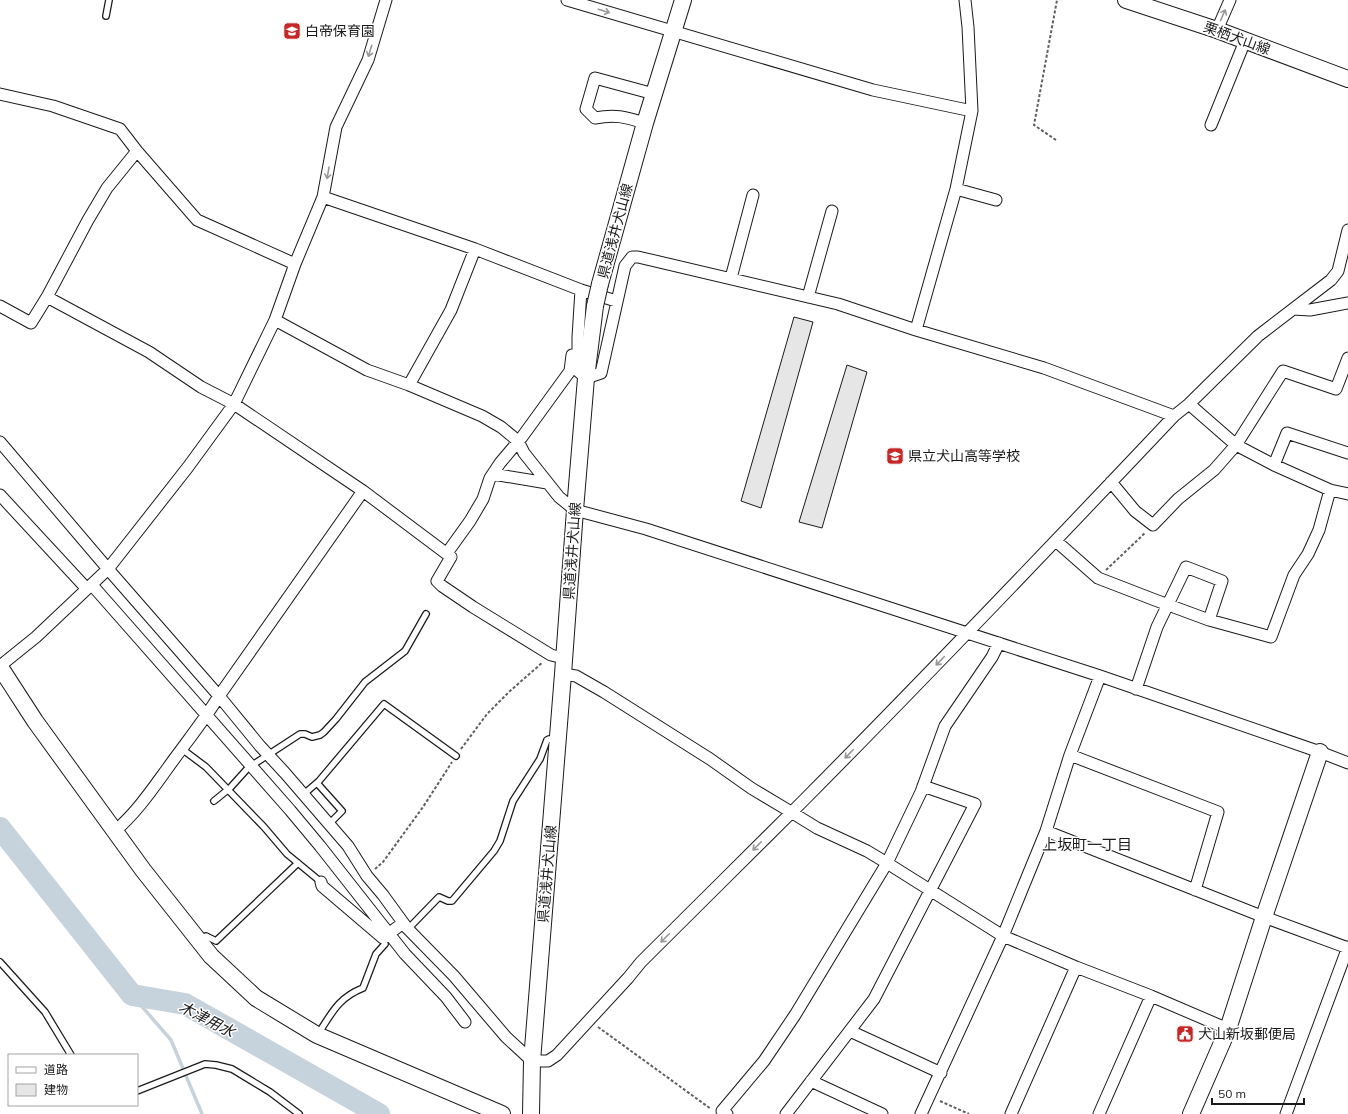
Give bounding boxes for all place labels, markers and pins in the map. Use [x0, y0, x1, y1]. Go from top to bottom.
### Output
school or university icon: 白帝保育園 [282, 21, 302, 41]
place label: 白帝保育園 [305, 22, 375, 40]
school or university icon: 県立犬山高等学校 [885, 446, 905, 466]
place label: 県立犬山高等学校 [908, 447, 1020, 465]
public building icon: 犬山新坂郵便局 [1175, 1024, 1195, 1044]
place label: 犬山新坂郵便局 [1198, 1025, 1296, 1043]

